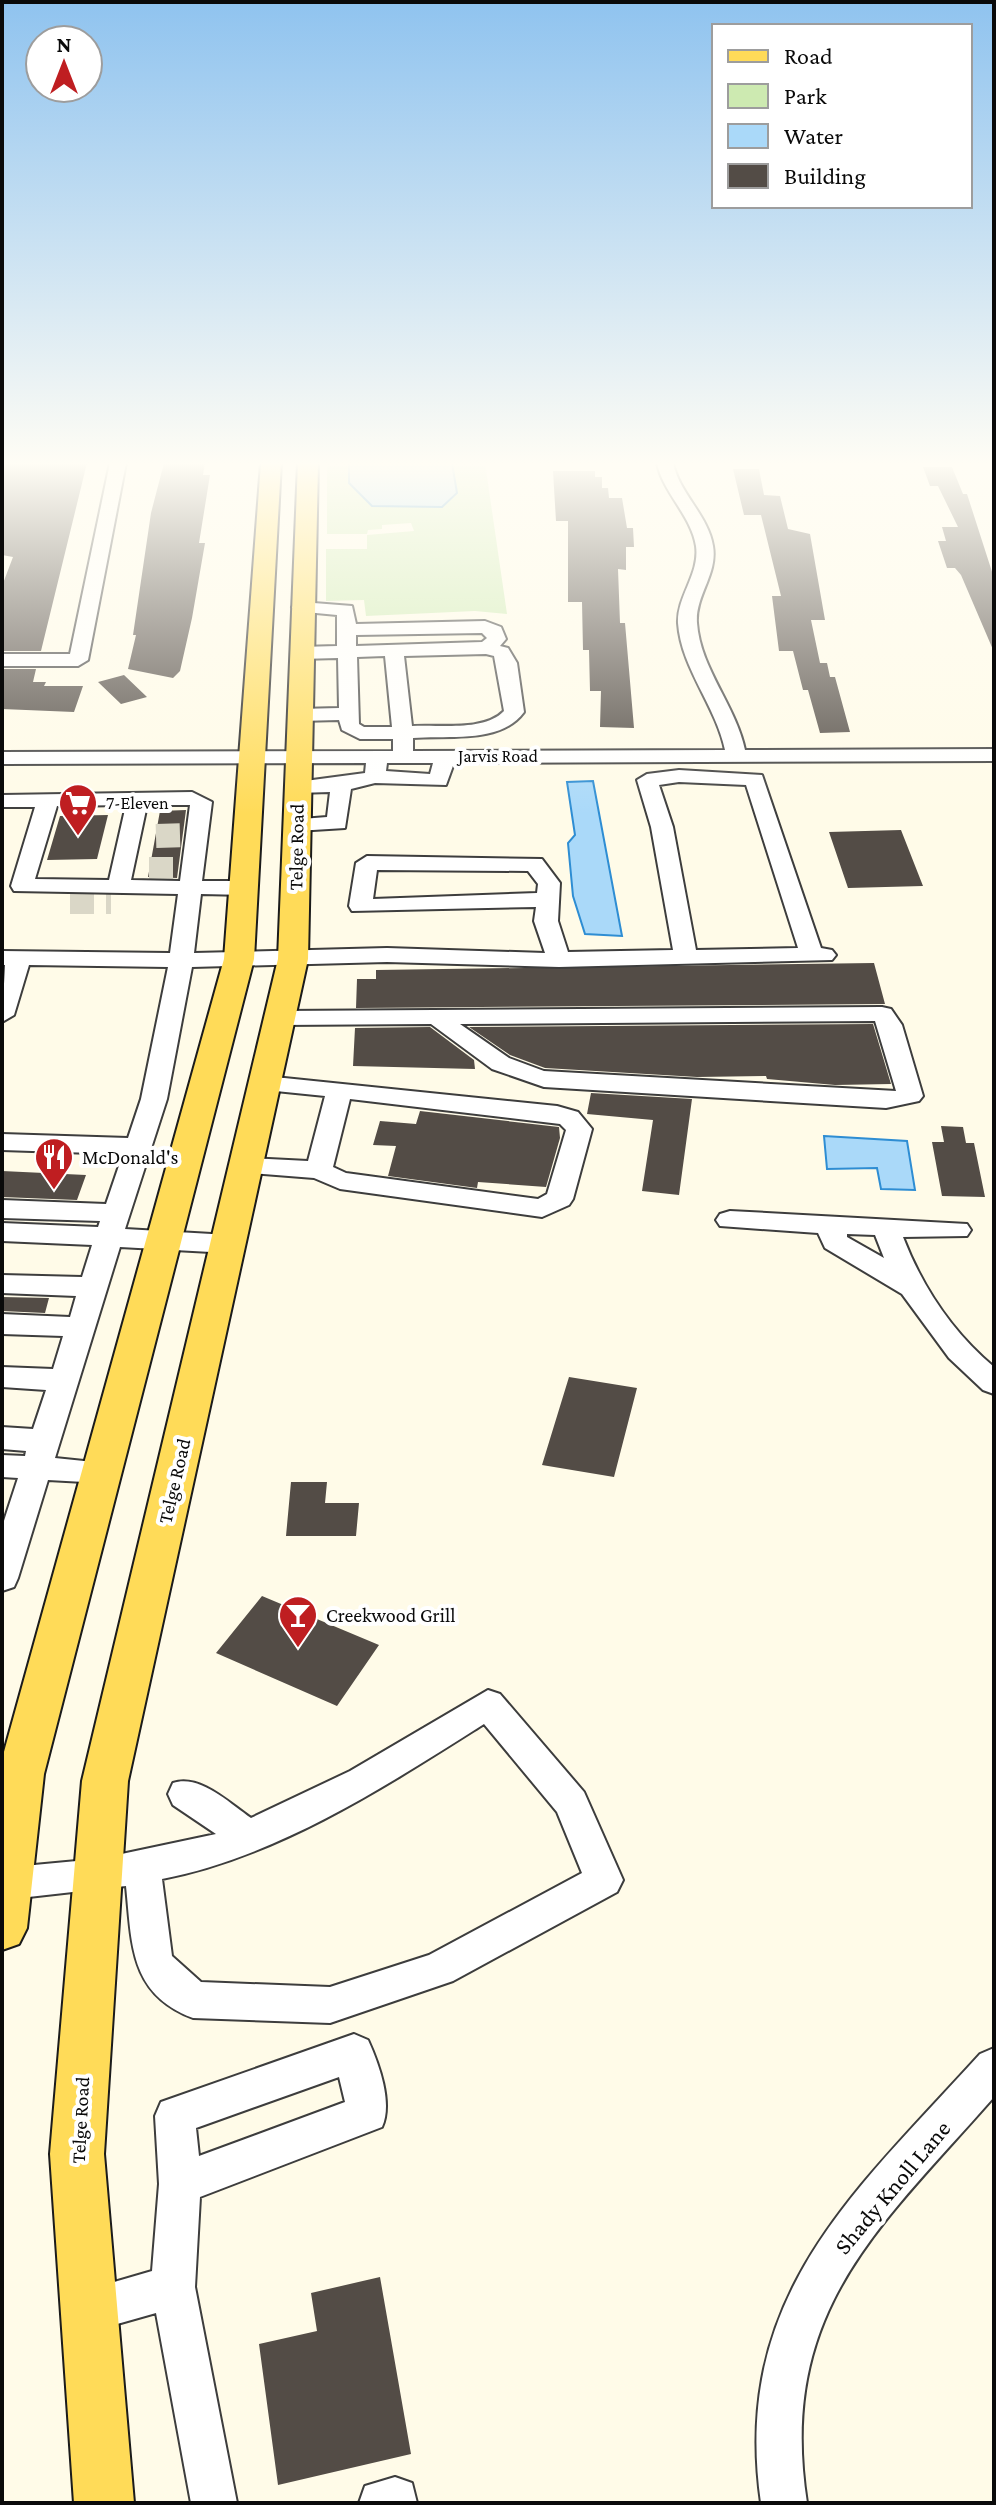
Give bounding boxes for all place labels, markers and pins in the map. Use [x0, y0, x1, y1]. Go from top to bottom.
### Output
supermarket icon: 7-Eleven [57, 782, 99, 837]
place label: 7-Eleven [106, 793, 169, 813]
restaurant icon: McDonald's [33, 1136, 75, 1191]
place label: McDonald's [82, 1146, 178, 1168]
bar icon: Creekwood Grill [277, 1594, 319, 1649]
place label: Creekwood Grill [326, 1604, 455, 1626]

